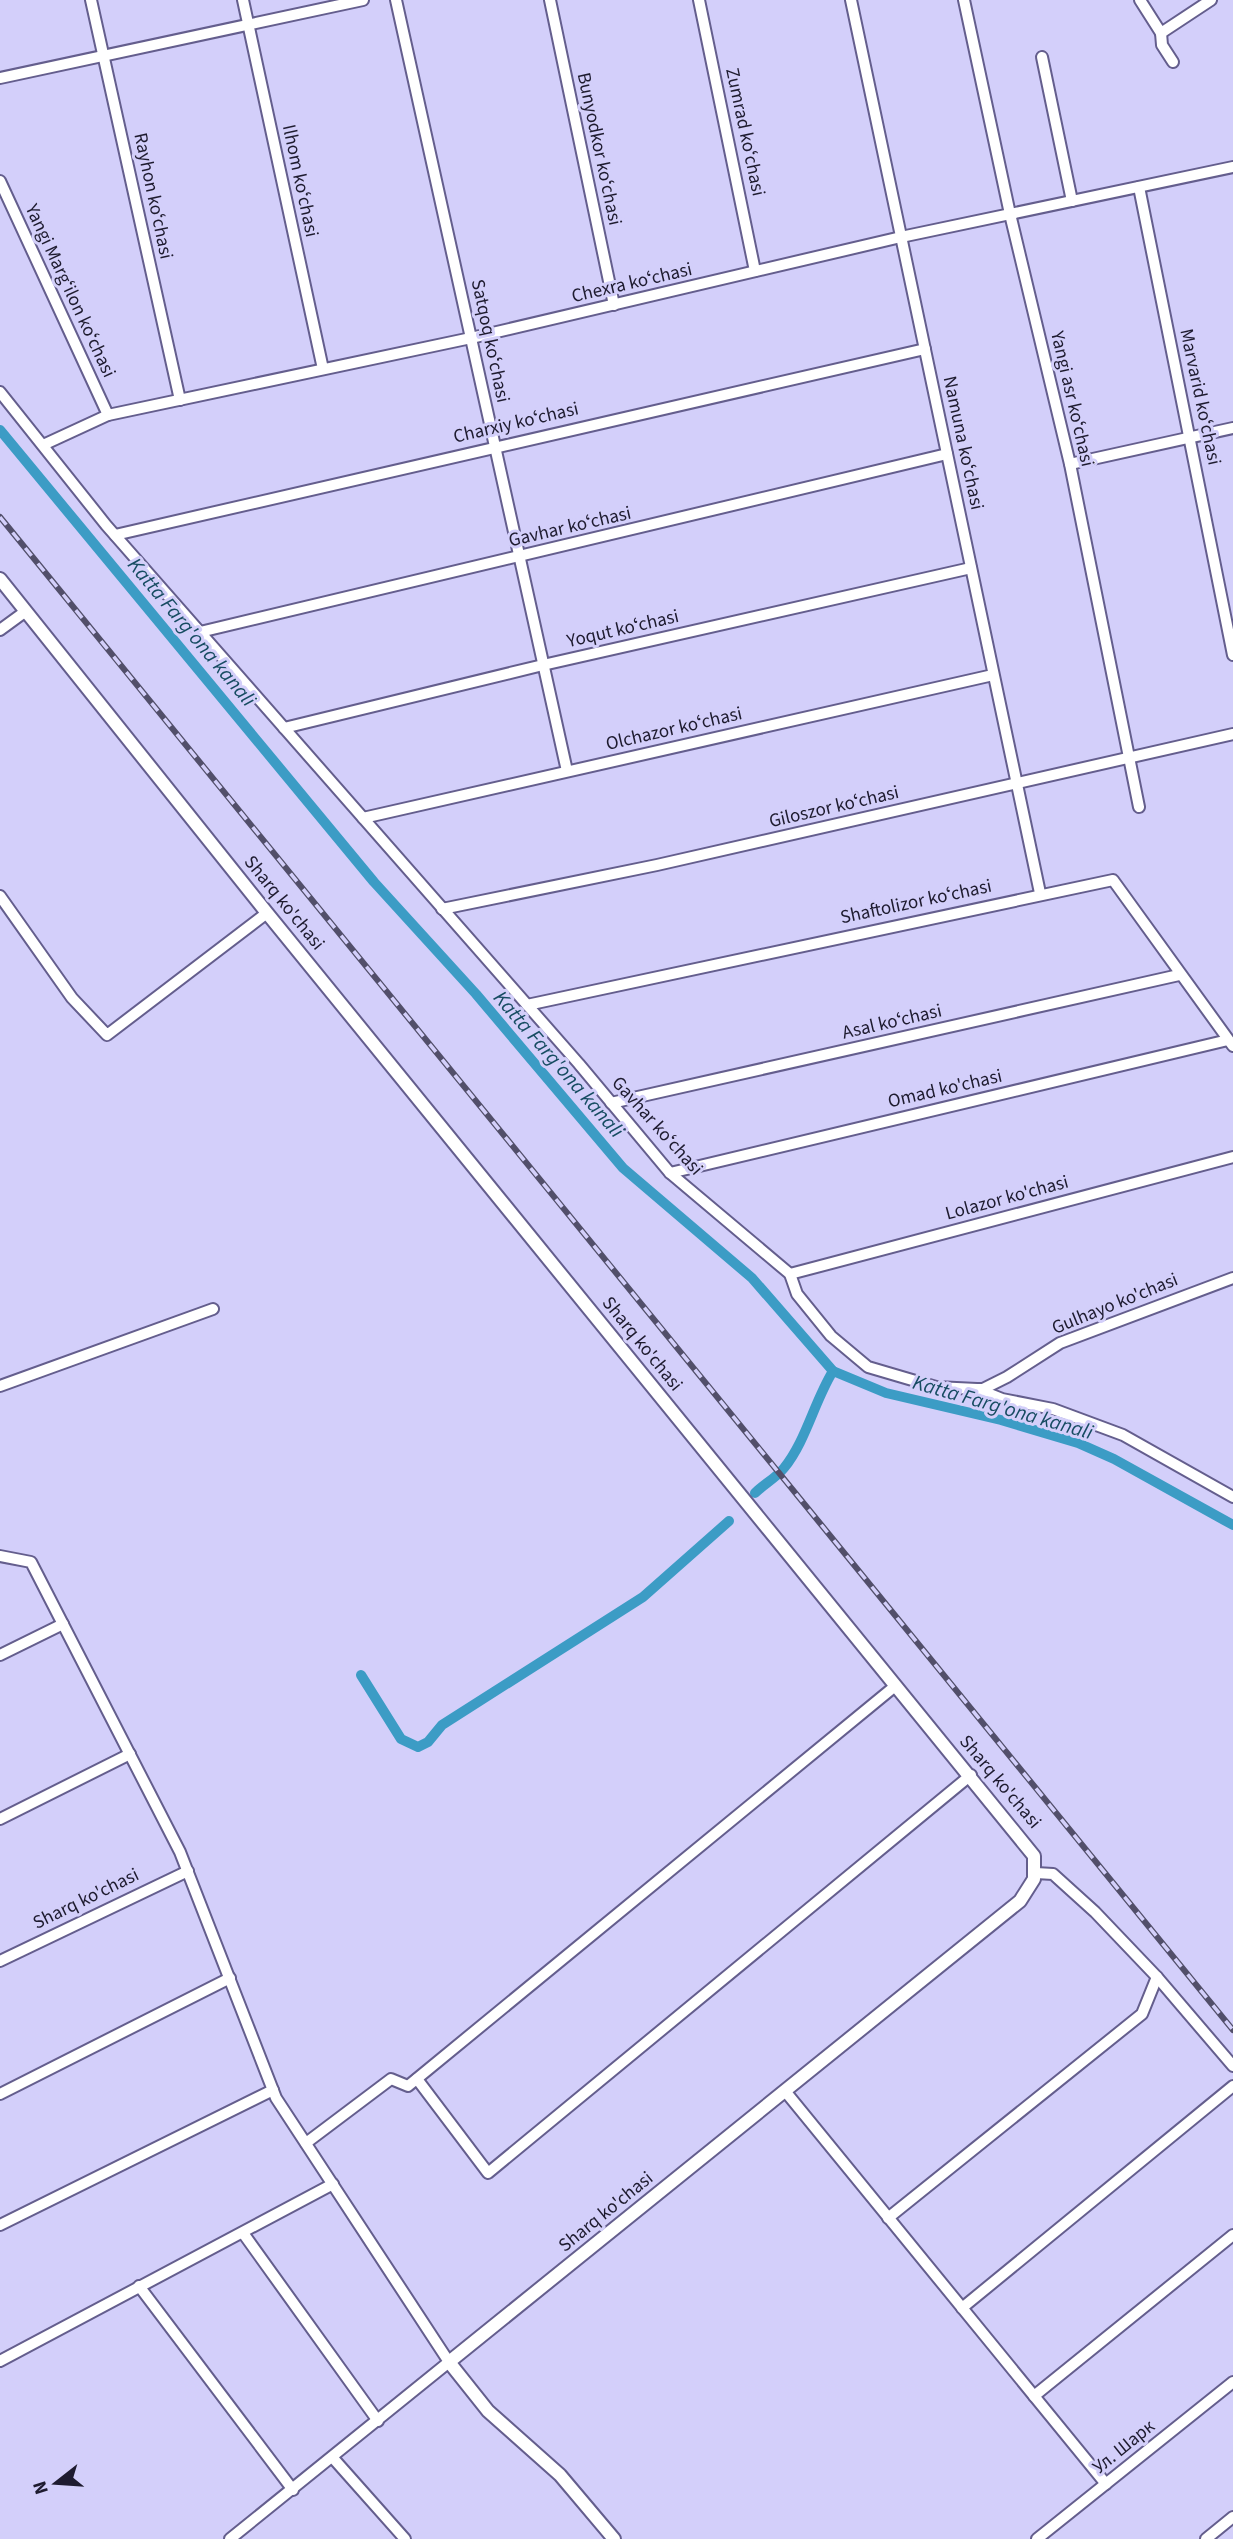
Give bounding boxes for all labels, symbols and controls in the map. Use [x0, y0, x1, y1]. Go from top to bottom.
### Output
street label: Zumrad koʻchasi [718, 65, 772, 199]
street label: Bunyodkor koʻchasi [570, 70, 628, 228]
street label: Ilhom koʻchasi [275, 122, 325, 240]
street label: Rayhon koʻchasi [126, 130, 180, 262]
street label: Yangi Margʻilon koʻchasi [17, 199, 122, 382]
street label: Chexra koʻchasi [569, 256, 695, 310]
street label: Satqoq koʻchasi [464, 277, 516, 405]
street label: Marvarid koʻchasi [1172, 326, 1228, 468]
street label: Yangi asr koʻchasi [1043, 328, 1101, 469]
street label: Namuna koʻchasi [936, 374, 990, 512]
street label: Charxiy koʻchasi [451, 395, 581, 451]
street label: Gavhar koʻchasi [506, 500, 634, 554]
water label: Katta Farg'ona kanali [121, 551, 264, 714]
street label: Yoqut koʻchasi [563, 603, 682, 655]
street label: Olchazor koʻchasi [603, 700, 745, 758]
street label: Giloszor koʻchasi [766, 779, 902, 835]
street label: Sharq ko'chasi [237, 850, 331, 956]
street label: Shaftolizor koʻchasi [838, 873, 994, 931]
water label: Katta Farg'ona kanali [487, 984, 632, 1145]
street label: Asal koʻchasi [840, 997, 944, 1047]
street label: Omad ko'chasi [885, 1063, 1005, 1115]
street label: Gavhar koʻchasi [605, 1071, 709, 1181]
street label: Lolazor ko'chasi [942, 1169, 1072, 1227]
street label: Gulhayo ko'chasi [1048, 1266, 1182, 1342]
street label: Sharq ko'chasi [595, 1291, 689, 1397]
water label: Katta Farg'ona kanali [909, 1367, 1098, 1447]
street label: Sharq ko'chasi [953, 1729, 1047, 1835]
street label: Sharq ko'chasi [28, 1862, 144, 1936]
street label: Sharq ko'chasi [553, 2165, 659, 2259]
street label: Ул. Шарк [1087, 2413, 1161, 2480]
north arrow [21, 2448, 91, 2518]
text: N [26, 2478, 56, 2498]

